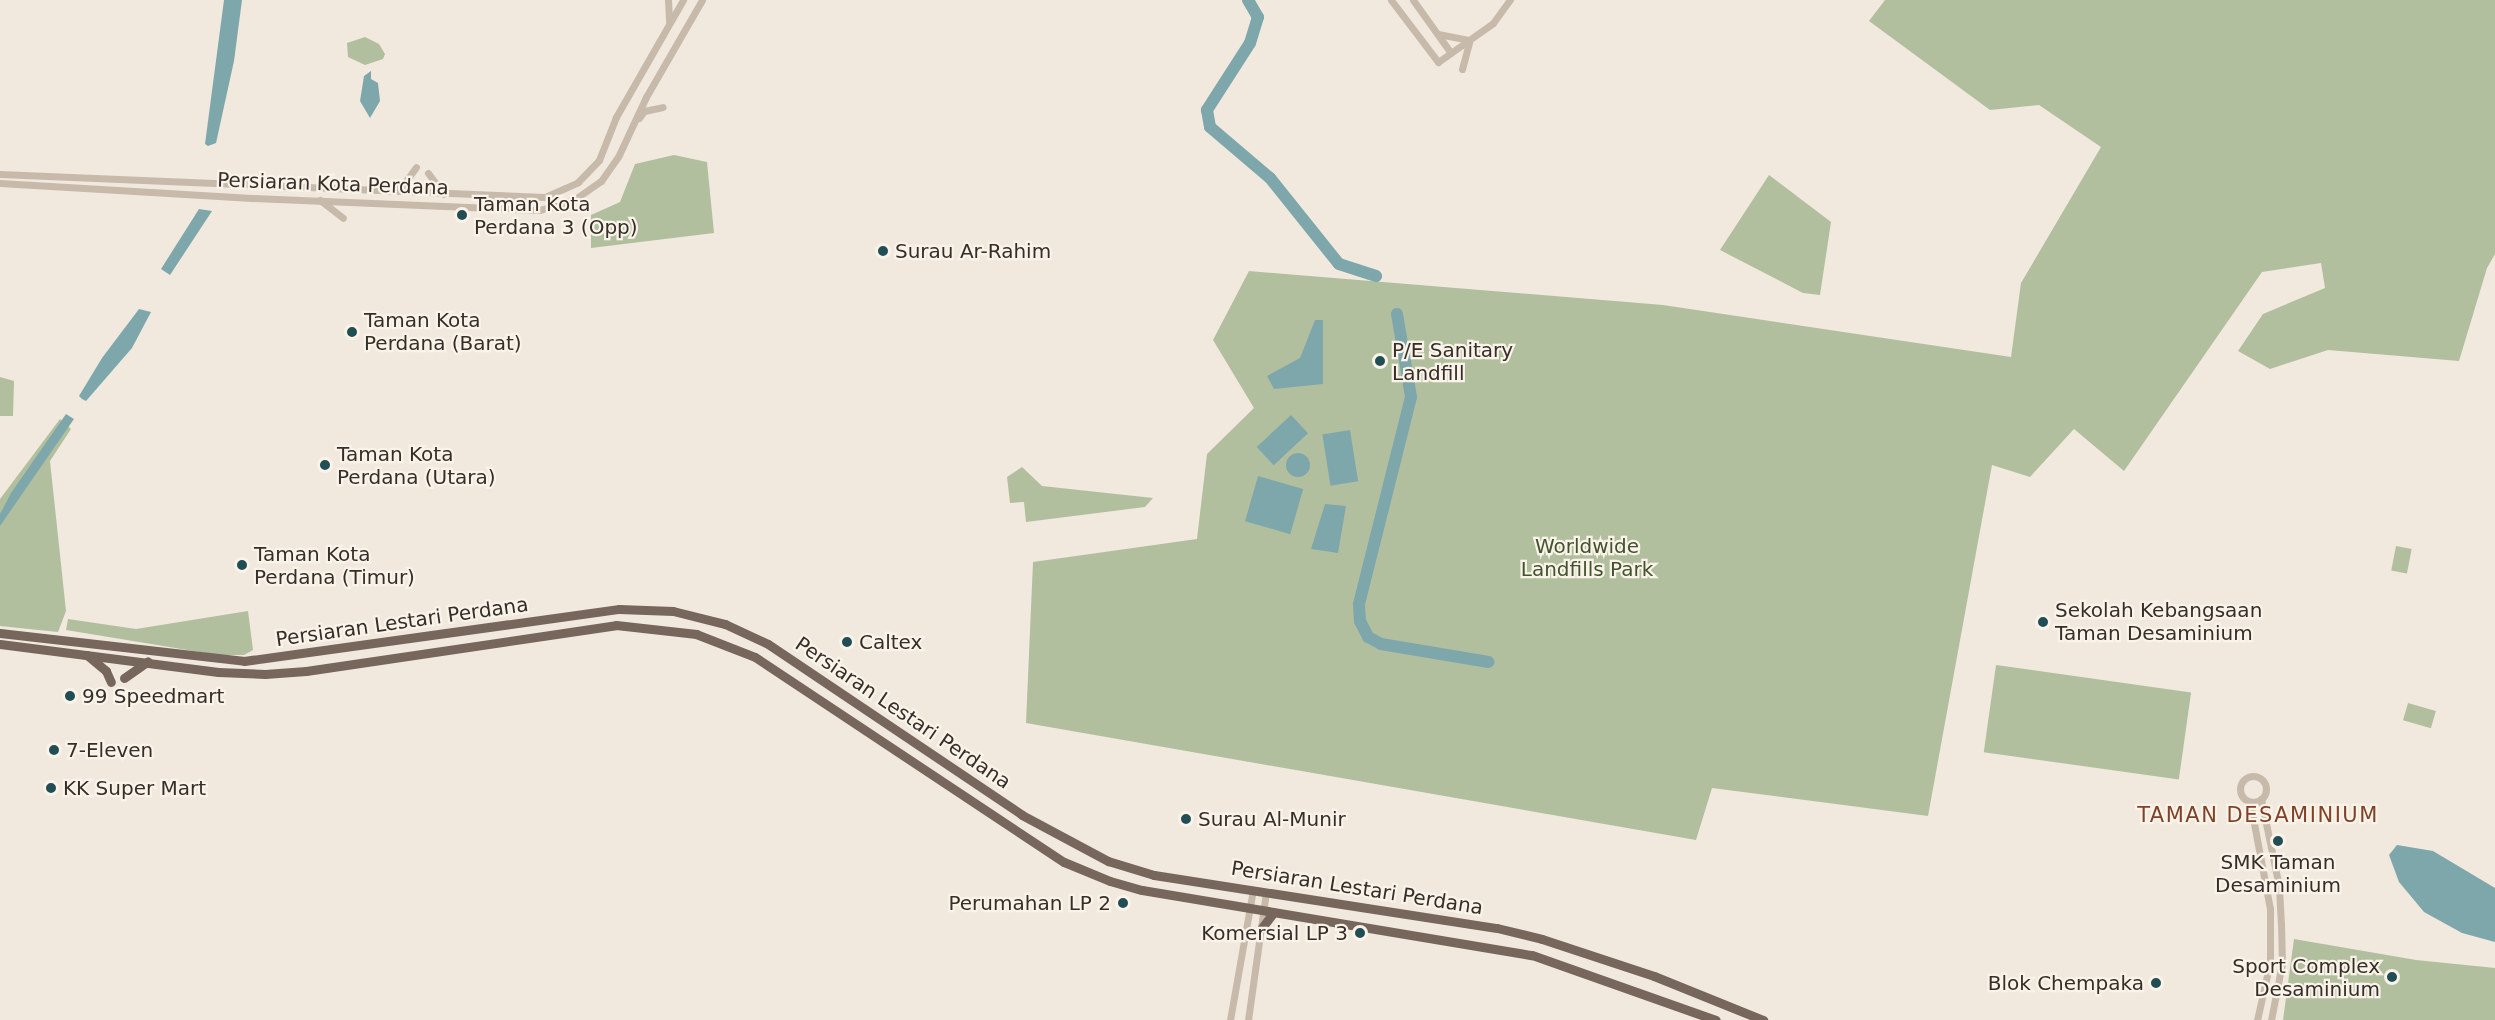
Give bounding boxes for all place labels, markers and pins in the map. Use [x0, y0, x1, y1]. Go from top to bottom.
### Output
place label: Taman Kota Perdana 3 (Opp) [474, 192, 638, 239]
marker: Taman Kota Perdana 3 (Opp) [455, 208, 469, 222]
place label: Surau Ar-Rahim [895, 239, 1051, 263]
marker: Surau Ar-Rahim [876, 244, 890, 258]
place label: Taman Kota Perdana (Barat) [364, 308, 522, 355]
marker: Taman Kota Perdana (Barat) [345, 325, 359, 339]
place label: P/E Sanitary Landfill [1392, 338, 1513, 385]
marker: P/E Sanitary Landfill [1373, 354, 1387, 368]
place label: Taman Kota Perdana (Utara) [337, 442, 496, 489]
marker: Taman Kota Perdana (Utara) [318, 458, 332, 472]
place label: Taman Kota Perdana (Timur) [254, 542, 415, 589]
marker: Taman Kota Perdana (Timur) [235, 558, 249, 572]
place label: Sekolah Kebangsaan Taman Desaminium [2055, 598, 2262, 645]
marker: Sekolah Kebangsaan Taman Desaminium [2036, 615, 2050, 629]
place label: Caltex [859, 630, 922, 654]
marker: Caltex [840, 635, 854, 649]
place label: 99 Speedmart [82, 684, 224, 708]
marker: 99 Speedmart [63, 689, 77, 703]
place label: 7-Eleven [66, 738, 153, 762]
marker: 7-Eleven [47, 743, 61, 757]
place label: KK Super Mart [63, 776, 206, 800]
marker: KK Super Mart [44, 781, 58, 795]
place label: Surau Al-Munir [1198, 807, 1346, 831]
marker: Surau Al-Munir [1179, 812, 1193, 826]
marker: SMK Taman Desaminium [2271, 834, 2285, 848]
place label: SMK Taman Desaminium [2215, 850, 2341, 897]
place label: Perumahan LP 2 [948, 891, 1111, 915]
marker: Perumahan LP 2 [1116, 896, 1130, 910]
place label: Komersial LP 3 [1201, 921, 1348, 945]
marker: Komersial LP 3 [1353, 926, 1367, 940]
place label: Sport Complex Desaminium [2232, 954, 2380, 1001]
marker: Sport Complex Desaminium [2385, 970, 2399, 984]
place label: Blok Chempaka [1988, 971, 2144, 995]
marker: Blok Chempaka [2149, 976, 2163, 990]

